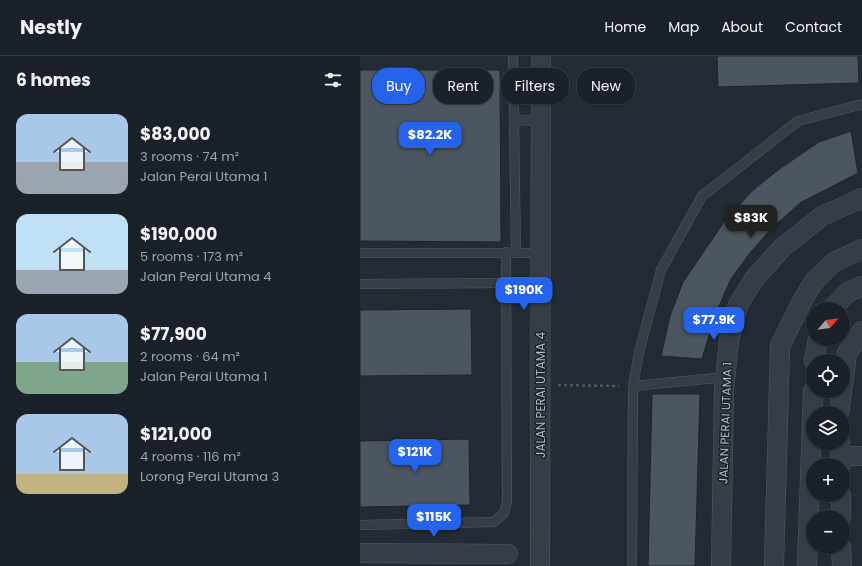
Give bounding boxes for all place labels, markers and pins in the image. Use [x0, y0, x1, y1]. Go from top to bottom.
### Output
pin: $82.2K [397, 122, 463, 156]
pin: $83K [727, 205, 775, 239]
pin: $190K [496, 277, 552, 311]
pin: $77.9K [681, 307, 747, 341]
pin: $121K [387, 439, 443, 473]
pin: $115K [406, 504, 462, 538]

